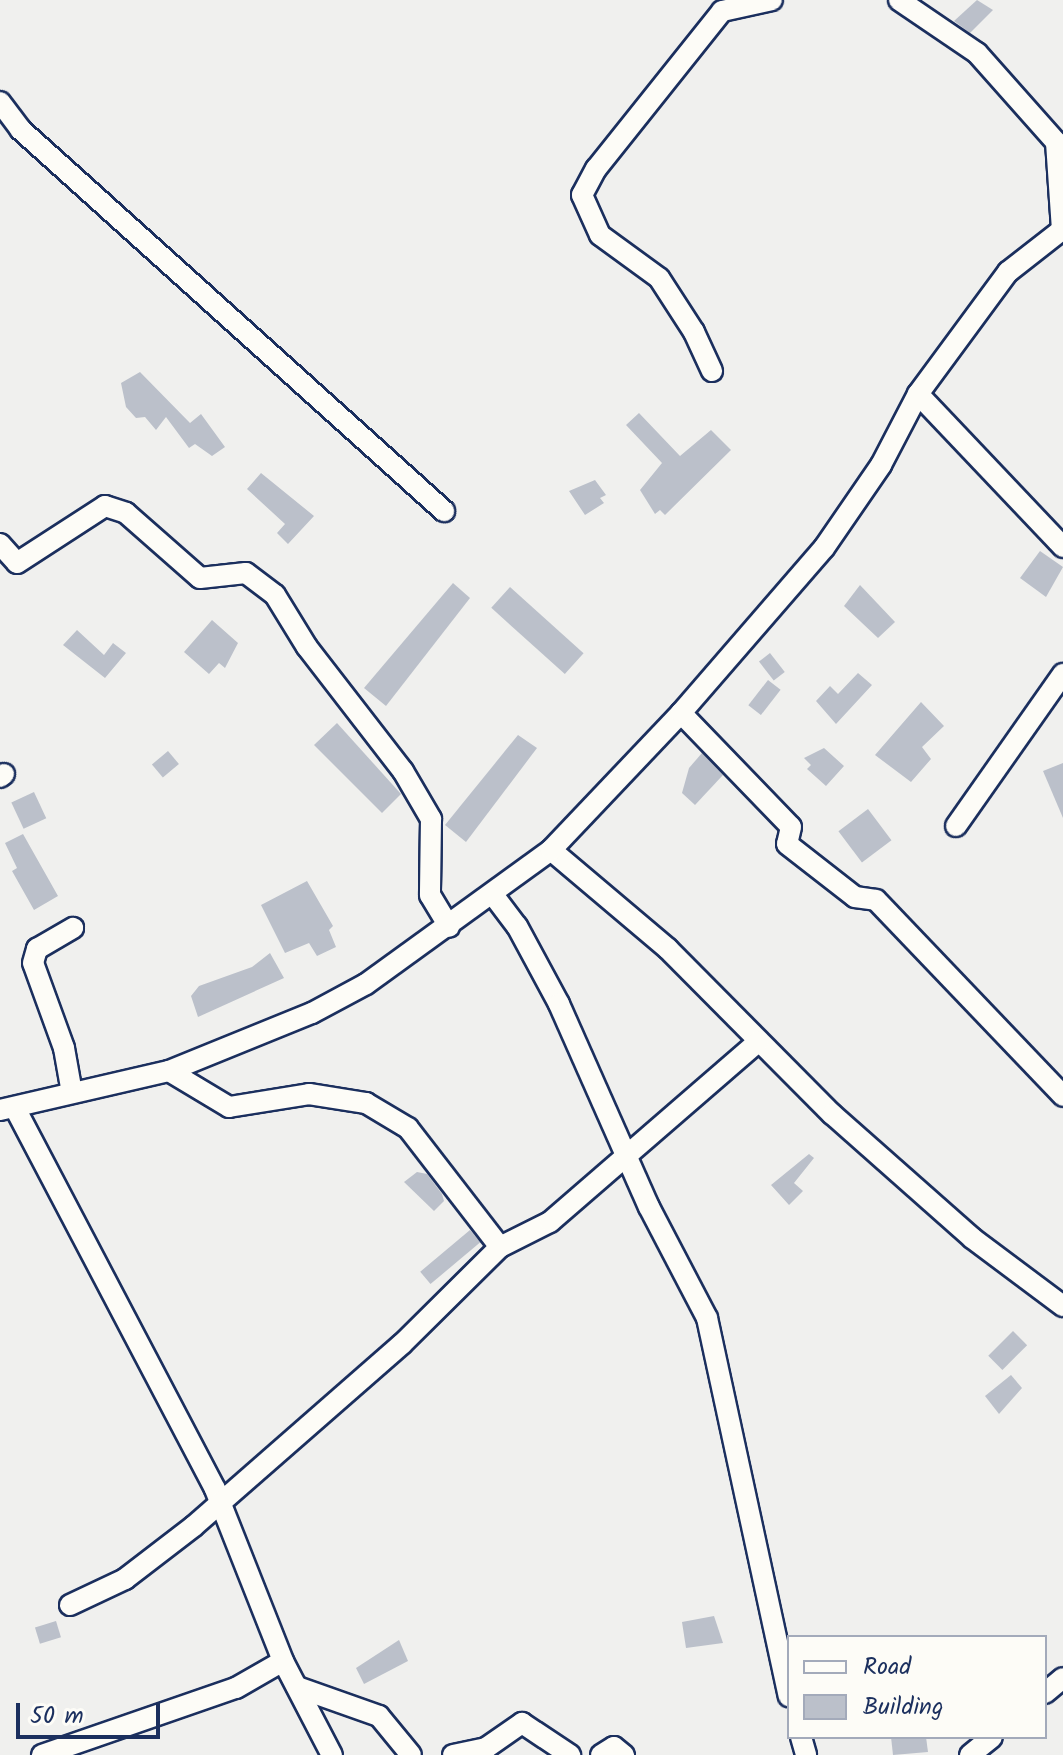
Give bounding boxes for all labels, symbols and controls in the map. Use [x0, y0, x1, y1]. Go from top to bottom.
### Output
legend [787, 1635, 1047, 1739]
text: Road [863, 1648, 911, 1687]
scale bar [20, 1687, 164, 1737]
text: Building [863, 1688, 943, 1727]
text: 50 m [30, 1697, 84, 1736]

